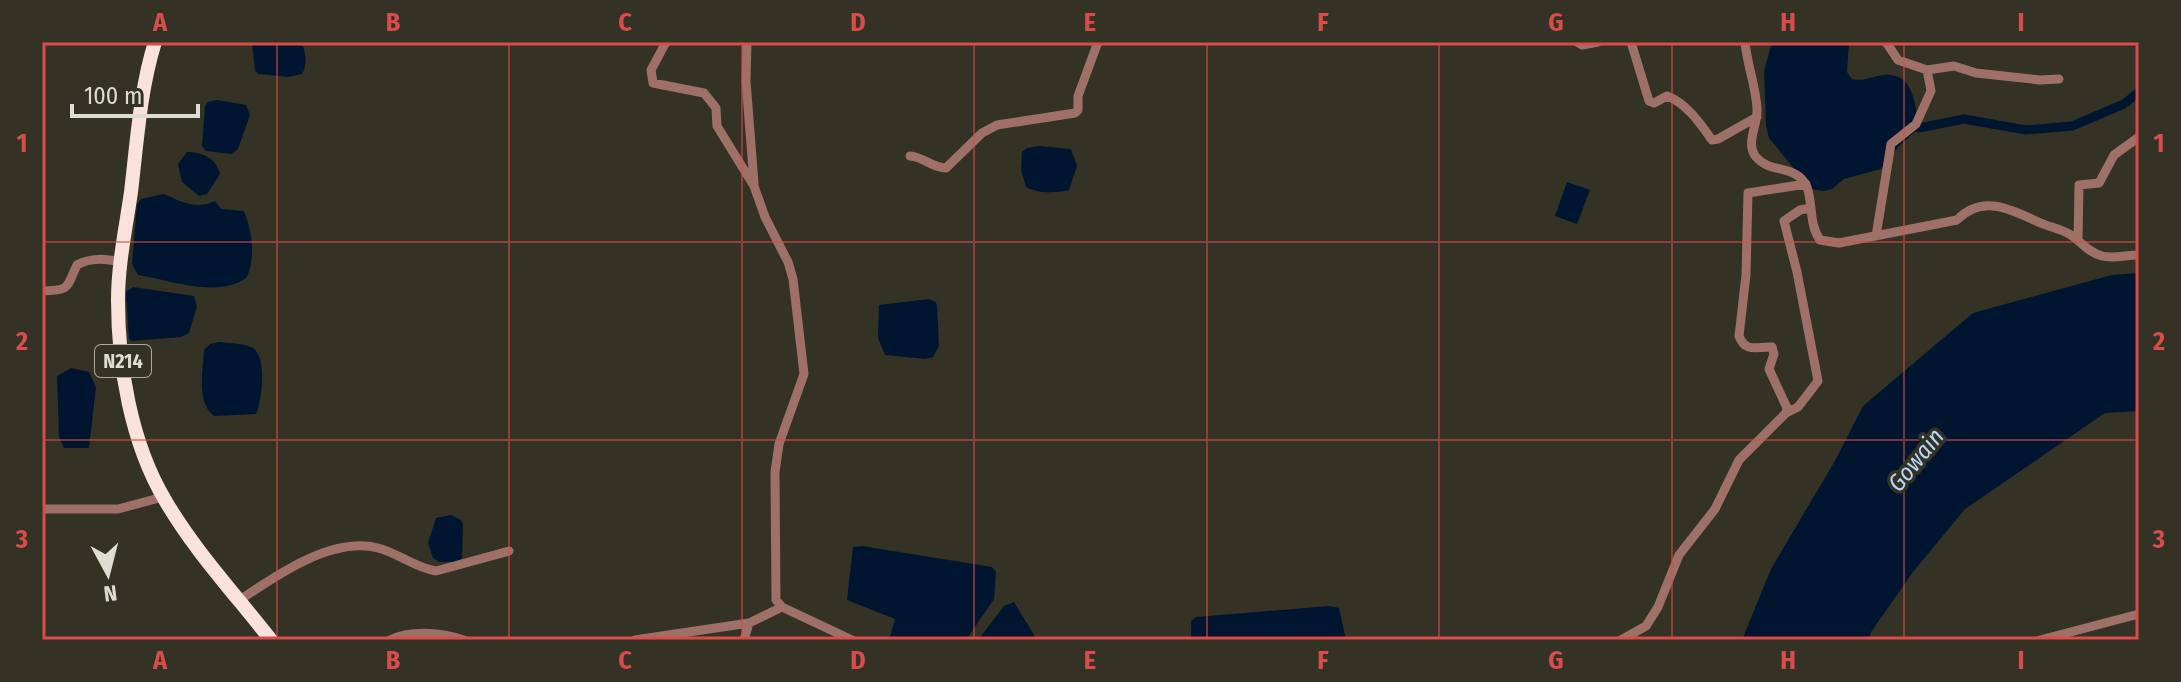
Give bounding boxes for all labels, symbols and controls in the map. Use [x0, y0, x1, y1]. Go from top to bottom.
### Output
text: A [152, 7, 168, 38]
text: B [386, 7, 401, 38]
text: C [618, 7, 632, 38]
text: D [850, 7, 866, 38]
text: E [1084, 7, 1096, 38]
text: F [1317, 7, 1329, 38]
text: G [1548, 7, 1564, 38]
text: H [1780, 7, 1796, 38]
text: I [2018, 7, 2025, 38]
scale bar [72, 68, 198, 118]
text: 100 m [84, 82, 142, 110]
text: 1 [17, 128, 28, 159]
text: 1 [2154, 128, 2165, 159]
text: 2 [15, 326, 28, 357]
text: 2 [2152, 326, 2165, 357]
road number: N214 [95, 345, 151, 377]
water label: Gowain [1882, 423, 1950, 497]
text: 3 [15, 524, 28, 555]
text: 3 [2152, 524, 2165, 555]
north arrow [68, 534, 148, 614]
text: N [102, 579, 119, 608]
text: A [152, 645, 168, 676]
text: B [386, 645, 401, 676]
text: C [618, 645, 632, 676]
text: D [850, 645, 866, 676]
text: E [1084, 645, 1096, 676]
text: F [1317, 645, 1329, 676]
text: G [1548, 645, 1564, 676]
text: H [1780, 645, 1796, 676]
text: I [2018, 645, 2025, 676]

